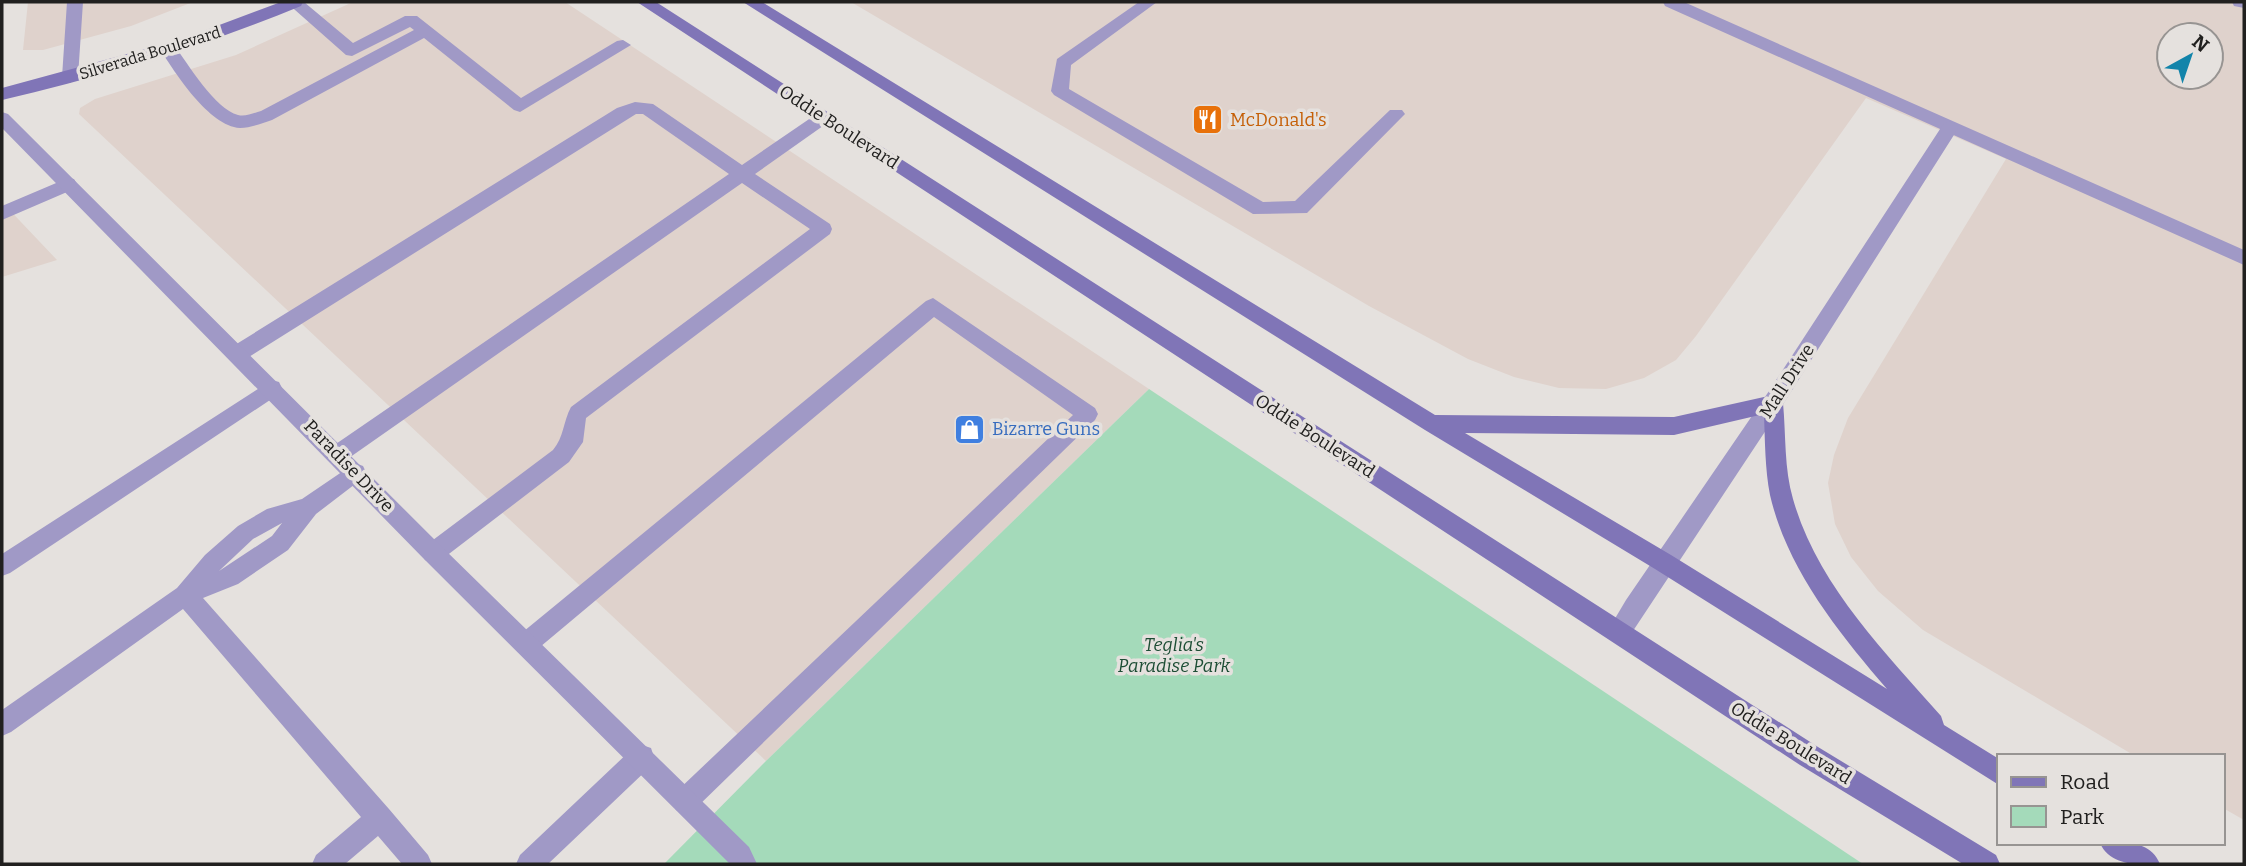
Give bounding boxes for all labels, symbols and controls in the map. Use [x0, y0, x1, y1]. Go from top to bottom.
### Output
north arrow [2155, 21, 2225, 91]
street label: Silverada Boulevard [77, 22, 224, 84]
text: N [2188, 30, 2214, 57]
street label: Oddie Boulevard [775, 80, 903, 174]
restaurant icon: McDonald's [1190, 103, 1224, 137]
place label: McDonald's [1230, 109, 1327, 131]
street label: Mall Drive [1755, 340, 1819, 422]
street label: Oddie Boulevard [1251, 389, 1379, 483]
shop icon: Bizarre Guns [952, 412, 986, 446]
street label: Paradise Drive [299, 415, 399, 517]
place label: Bizarre Guns [992, 418, 1100, 440]
park label: Teglia's Paradise Park [1118, 634, 1231, 677]
street label: Oddie Boulevard [1727, 697, 1856, 789]
legend [1997, 754, 2225, 845]
text: Road [2060, 769, 2109, 795]
text: Park [2060, 804, 2104, 830]

